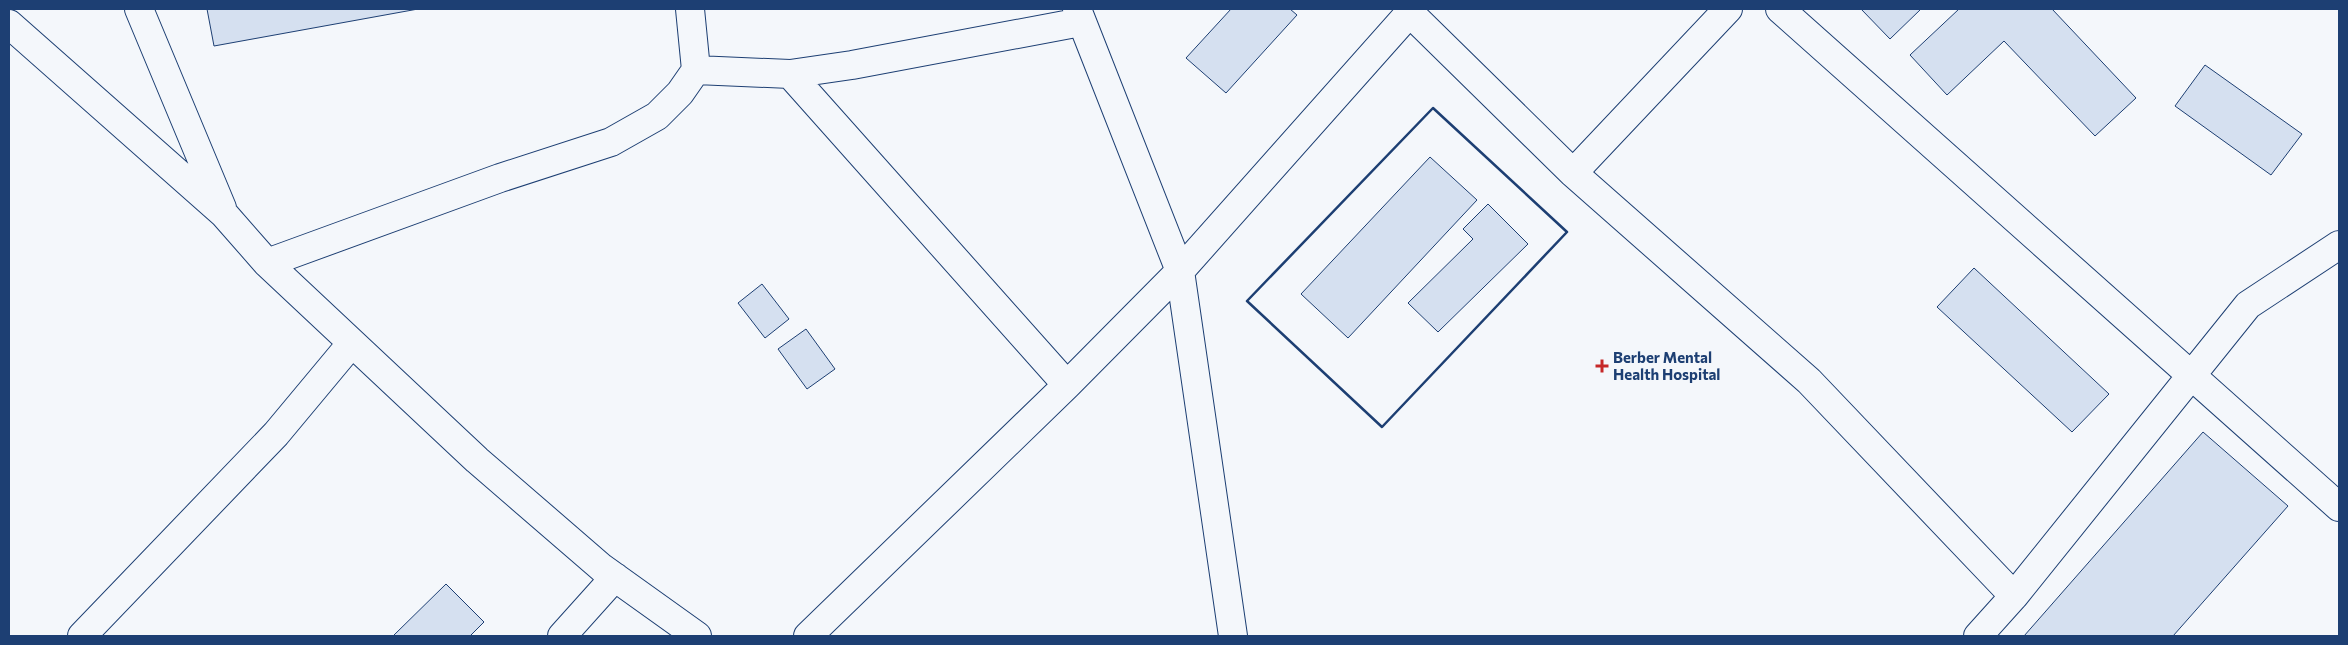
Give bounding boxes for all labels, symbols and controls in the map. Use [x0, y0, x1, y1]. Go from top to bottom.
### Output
place label: Berber Mental Health Hospital [1613, 348, 1720, 383]
marker: Berber Mental Health Hospital [1595, 359, 1609, 373]

